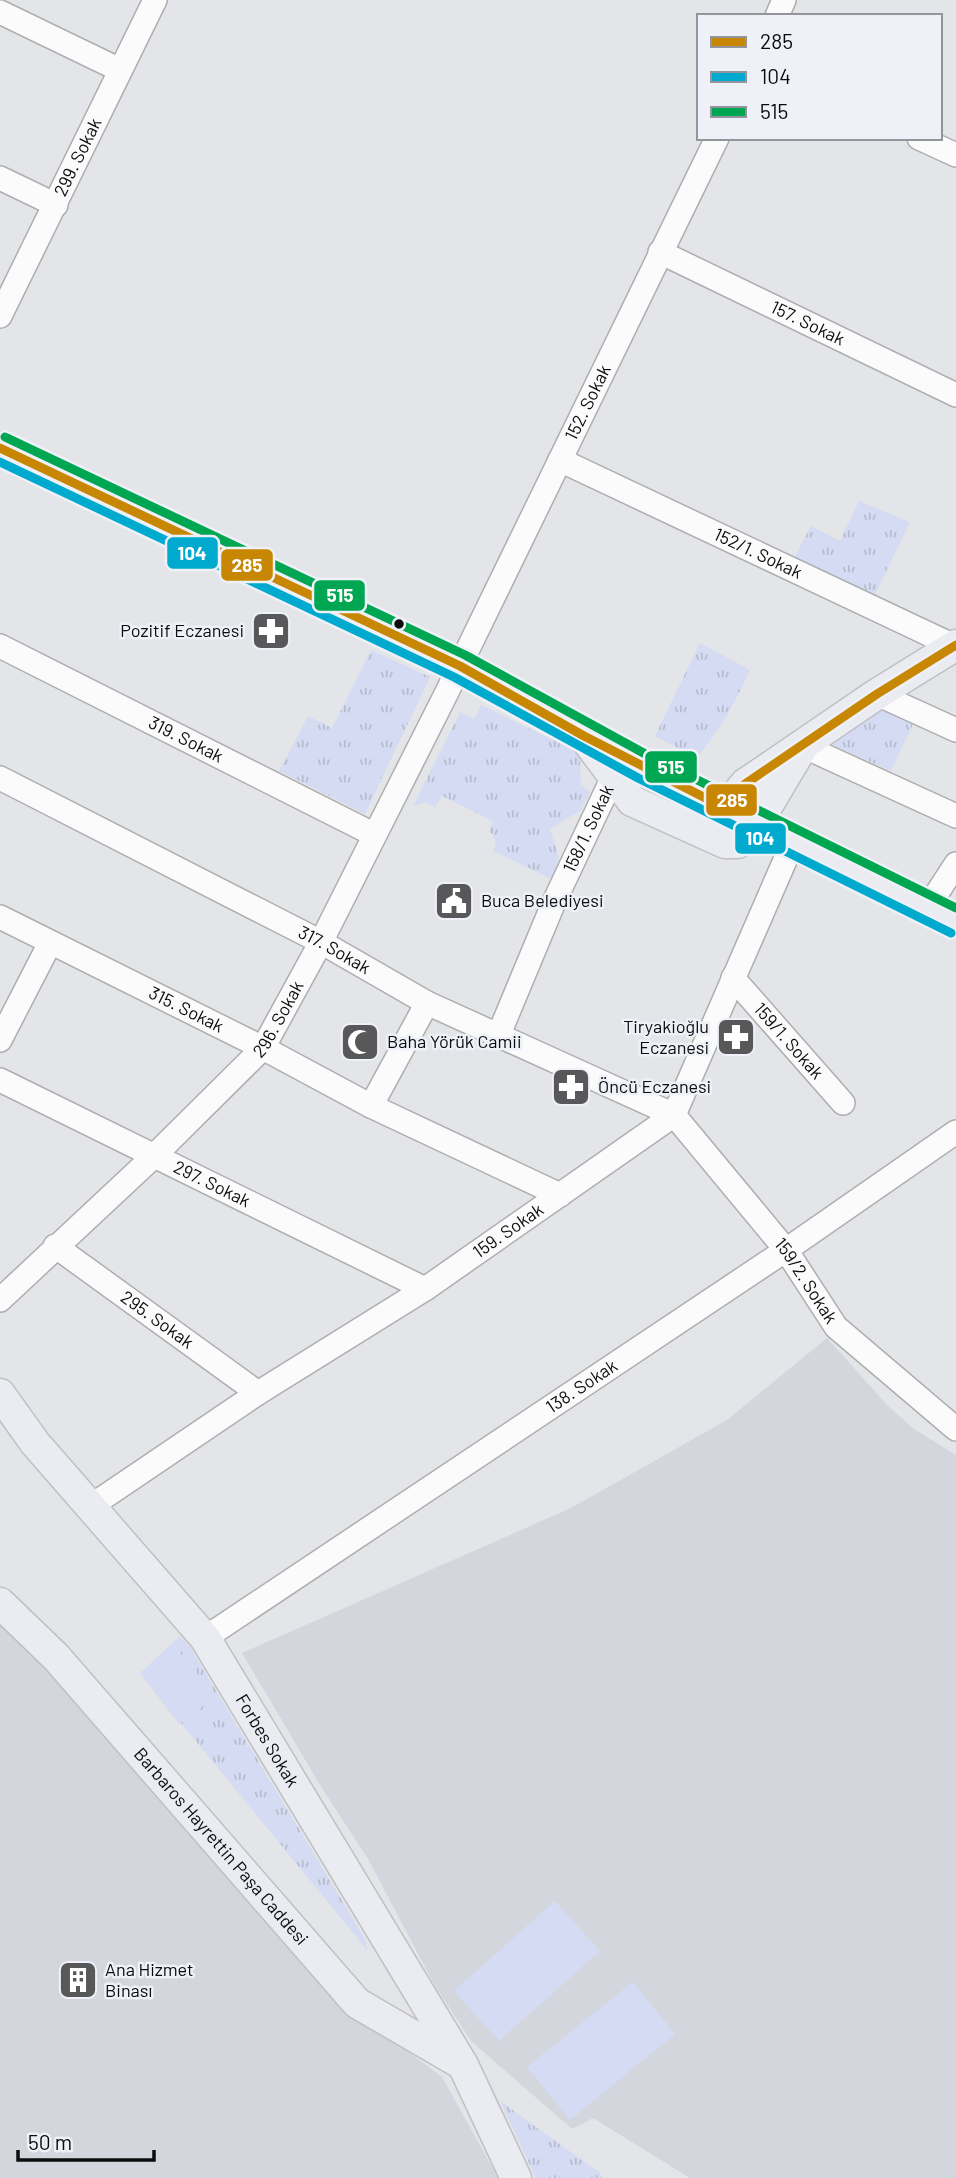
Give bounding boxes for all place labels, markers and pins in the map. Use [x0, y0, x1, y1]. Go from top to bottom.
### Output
pharmacy icon: Pozitif Eczanesi [250, 610, 292, 652]
unlabelled marker [392, 617, 406, 631]
place label: Pozitif Eczanesi [120, 619, 244, 641]
public building icon: Buca Belediyesi [433, 880, 475, 922]
place label: Buca Belediyesi [481, 889, 604, 911]
place label: Tiryakioğlu Eczanesi [623, 1015, 709, 1058]
pharmacy icon: Tiryakioğlu Eczanesi [715, 1016, 757, 1058]
mosque icon: Baha Yörük Camii [339, 1021, 381, 1063]
place label: Baha Yörük Camii [387, 1030, 522, 1052]
pharmacy icon: Öncü Eczanesi [550, 1066, 592, 1108]
place label: Öncü Eczanesi [598, 1075, 711, 1097]
place label: Ana Hizmet Binası [105, 1958, 194, 2001]
building icon: Ana Hizmet Binası [57, 1959, 99, 2001]

